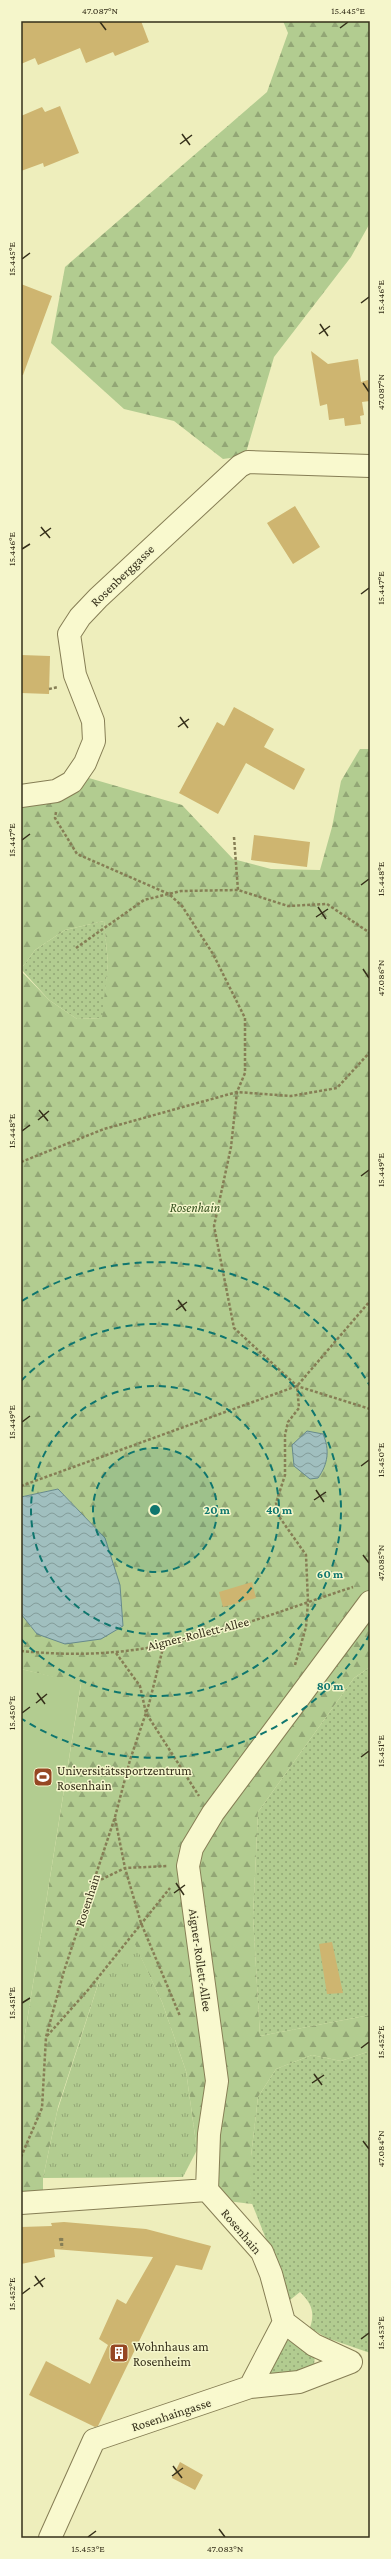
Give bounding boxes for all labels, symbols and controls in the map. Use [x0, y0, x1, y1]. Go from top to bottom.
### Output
text: 47.087°N [82, 5, 119, 16]
text: 15.445°E [331, 5, 365, 16]
text: 15.445°E [6, 242, 17, 276]
text: 15.446°E [375, 280, 386, 314]
text: 47.087°N [375, 373, 386, 410]
text: 15.446°E [6, 532, 17, 566]
street label: Rosenberggasse [87, 541, 157, 609]
text: 15.447°E [375, 571, 386, 605]
text: 15.447°E [6, 823, 17, 857]
text: 15.448°E [375, 861, 386, 896]
text: 47.086°N [375, 959, 386, 996]
text: 15.448°E [6, 1113, 17, 1148]
text: 15.449°E [375, 1152, 386, 1187]
park label: Rosenhain [170, 1200, 221, 1215]
text: 15.449°E [6, 1404, 17, 1439]
text: 15.450°E [375, 1442, 386, 1477]
centre of rings [148, 1503, 162, 1517]
text: 20 m [204, 1503, 231, 1517]
text: 40 m [266, 1503, 293, 1517]
text: 47.085°N [375, 1544, 386, 1581]
text: 60 m [317, 1567, 344, 1581]
street label: Aigner-Rollett-Allee [146, 1614, 251, 1653]
text: 80 m [317, 1679, 344, 1693]
text: 15.450°E [6, 1695, 17, 1730]
text: 15.451°E [375, 1735, 386, 1767]
place label: Universitätssportzentrum Rosenhain [57, 1763, 192, 1793]
sports icon: Universitätssportzentrum Rosenhain [32, 1766, 54, 1788]
street label: Rosenhain [72, 1872, 103, 1928]
street label: Aigner-Rollett-Allee [186, 1908, 215, 2013]
text: 15.451°E [6, 1987, 17, 2019]
text: 15.452°E [375, 2025, 386, 2059]
text: 47.084°N [375, 2130, 386, 2168]
street label: Rosenhain [218, 2206, 265, 2257]
text: 15.452°E [6, 2277, 17, 2311]
text: 15.453°E [375, 2316, 386, 2350]
place label: Wohnhaus am Rosenheim [133, 2339, 209, 2369]
building icon: Wohnhaus am Rosenheim [108, 2342, 130, 2364]
street label: Rosenhaingasse [129, 2394, 213, 2434]
text: 15.453°E [71, 2543, 105, 2554]
text: 47.083°N [207, 2543, 244, 2554]

